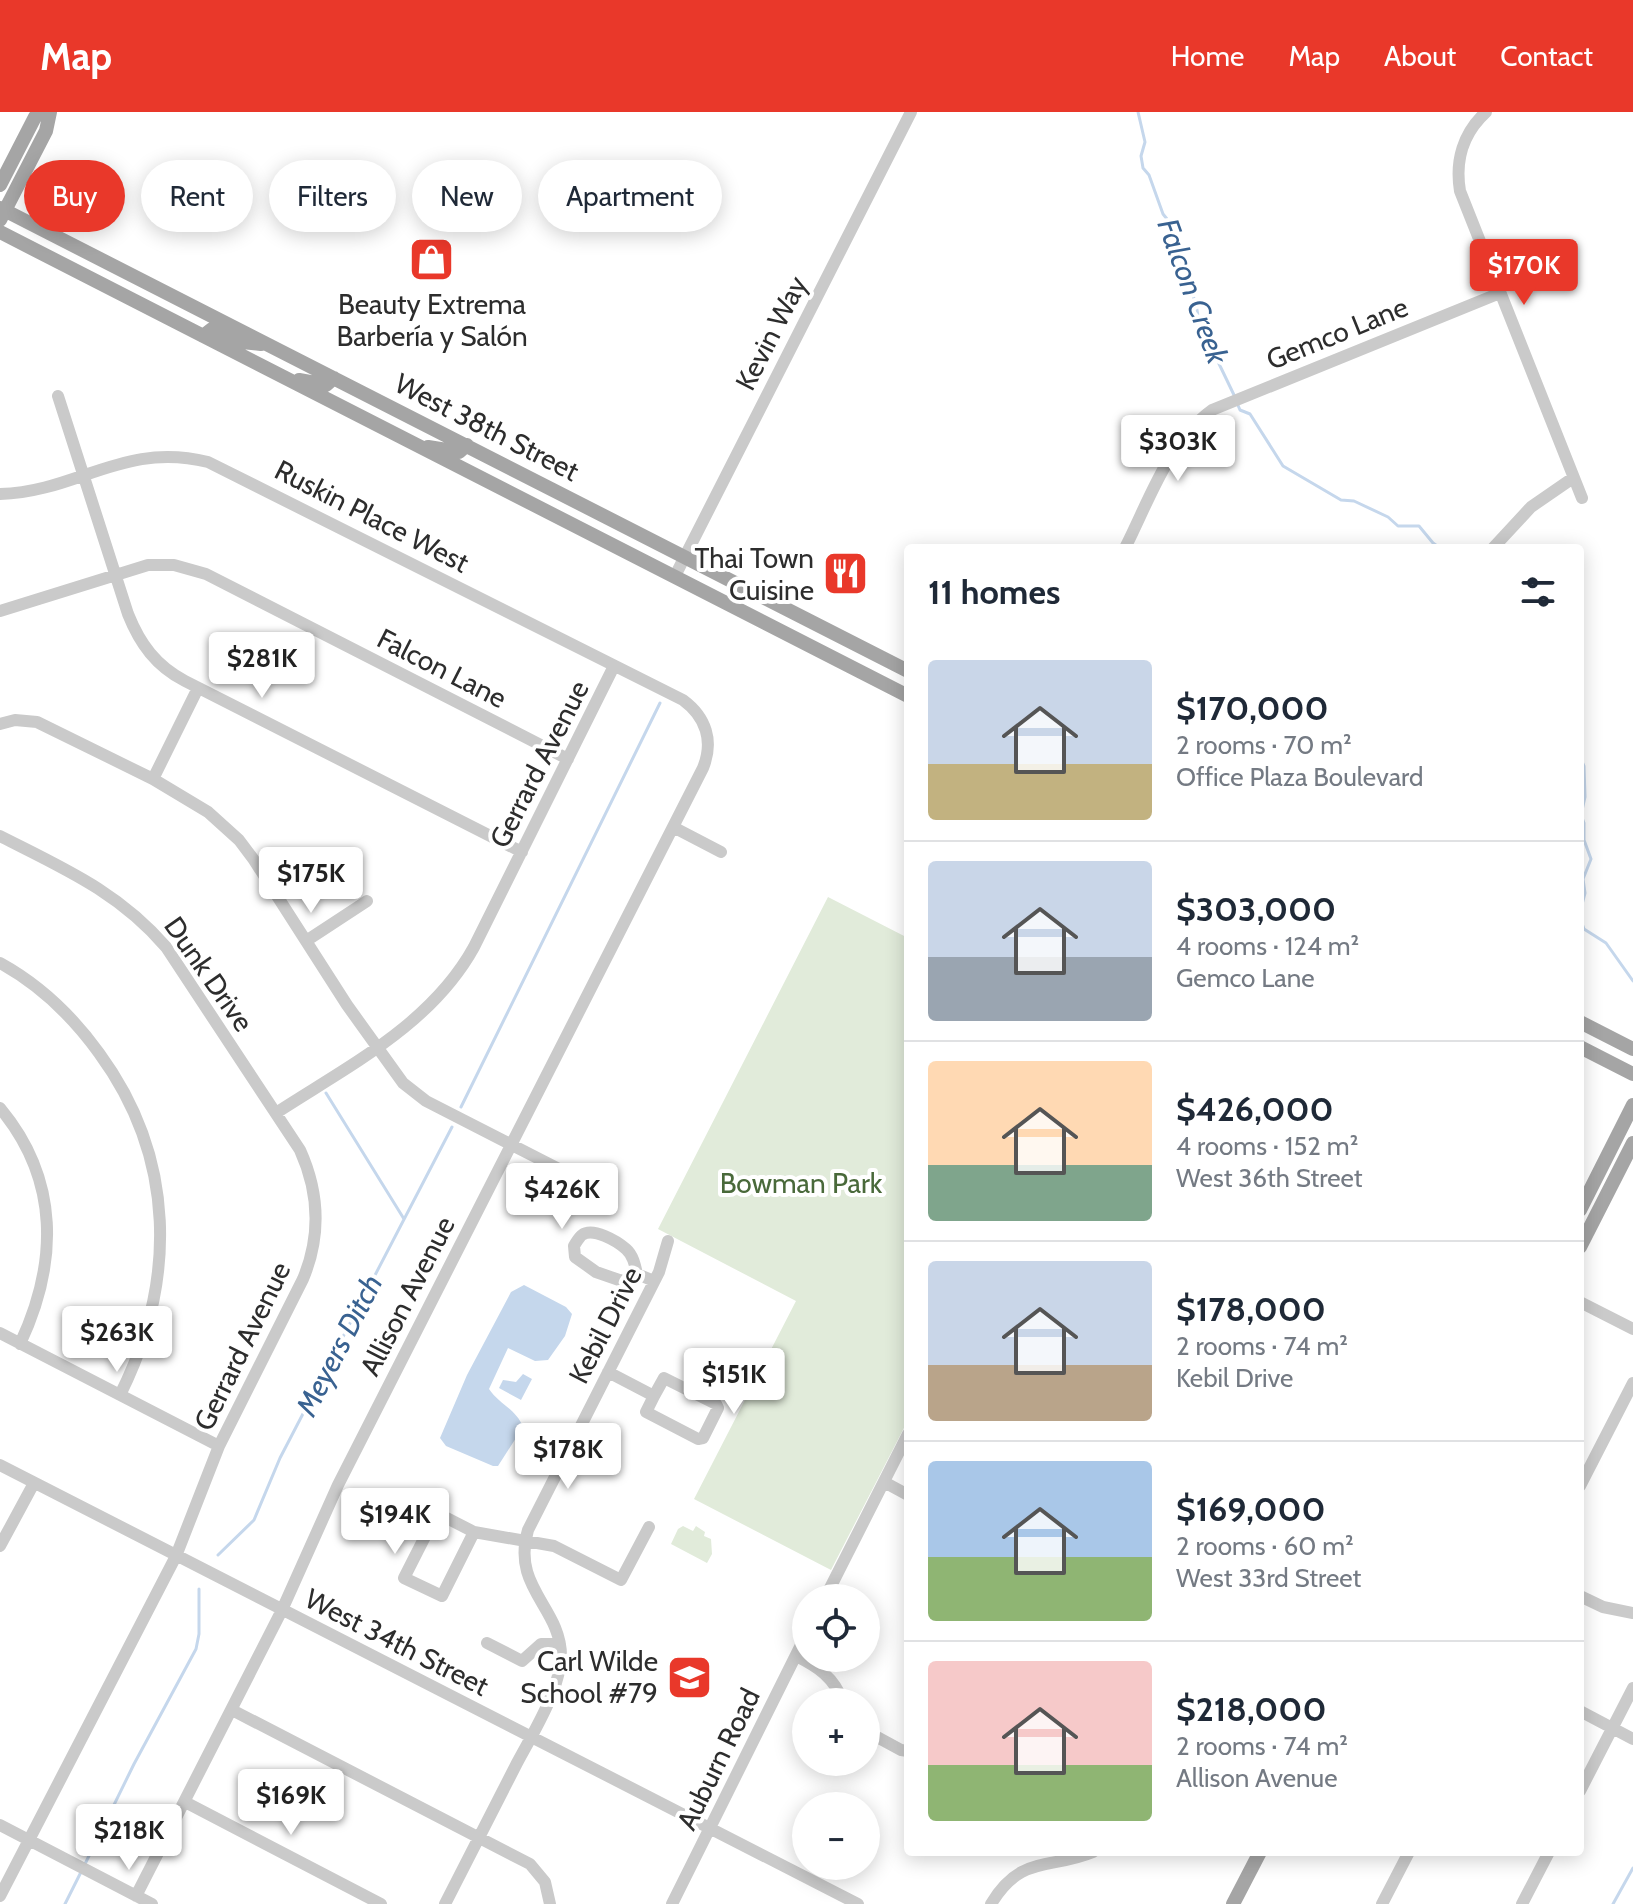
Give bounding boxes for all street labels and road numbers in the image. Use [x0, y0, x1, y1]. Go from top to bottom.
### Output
street label: Kevin Way [728, 270, 814, 396]
street label: Gemco Lane [1261, 289, 1413, 377]
street label: West 38th Street [389, 366, 585, 488]
street label: Ruskin Place West [269, 452, 475, 580]
street label: Falcon Lane [372, 621, 512, 715]
street label: Gerrard Avenue [482, 675, 596, 853]
street label: Dunk Drive [157, 910, 261, 1038]
street label: Allison Avenue [352, 1211, 462, 1381]
street label: Gerrard Avenue [187, 1256, 297, 1436]
street label: Kebil Drive [561, 1261, 649, 1389]
street label: West 34th Street [300, 1581, 494, 1703]
street label: Auburn Road [669, 1683, 767, 1835]

